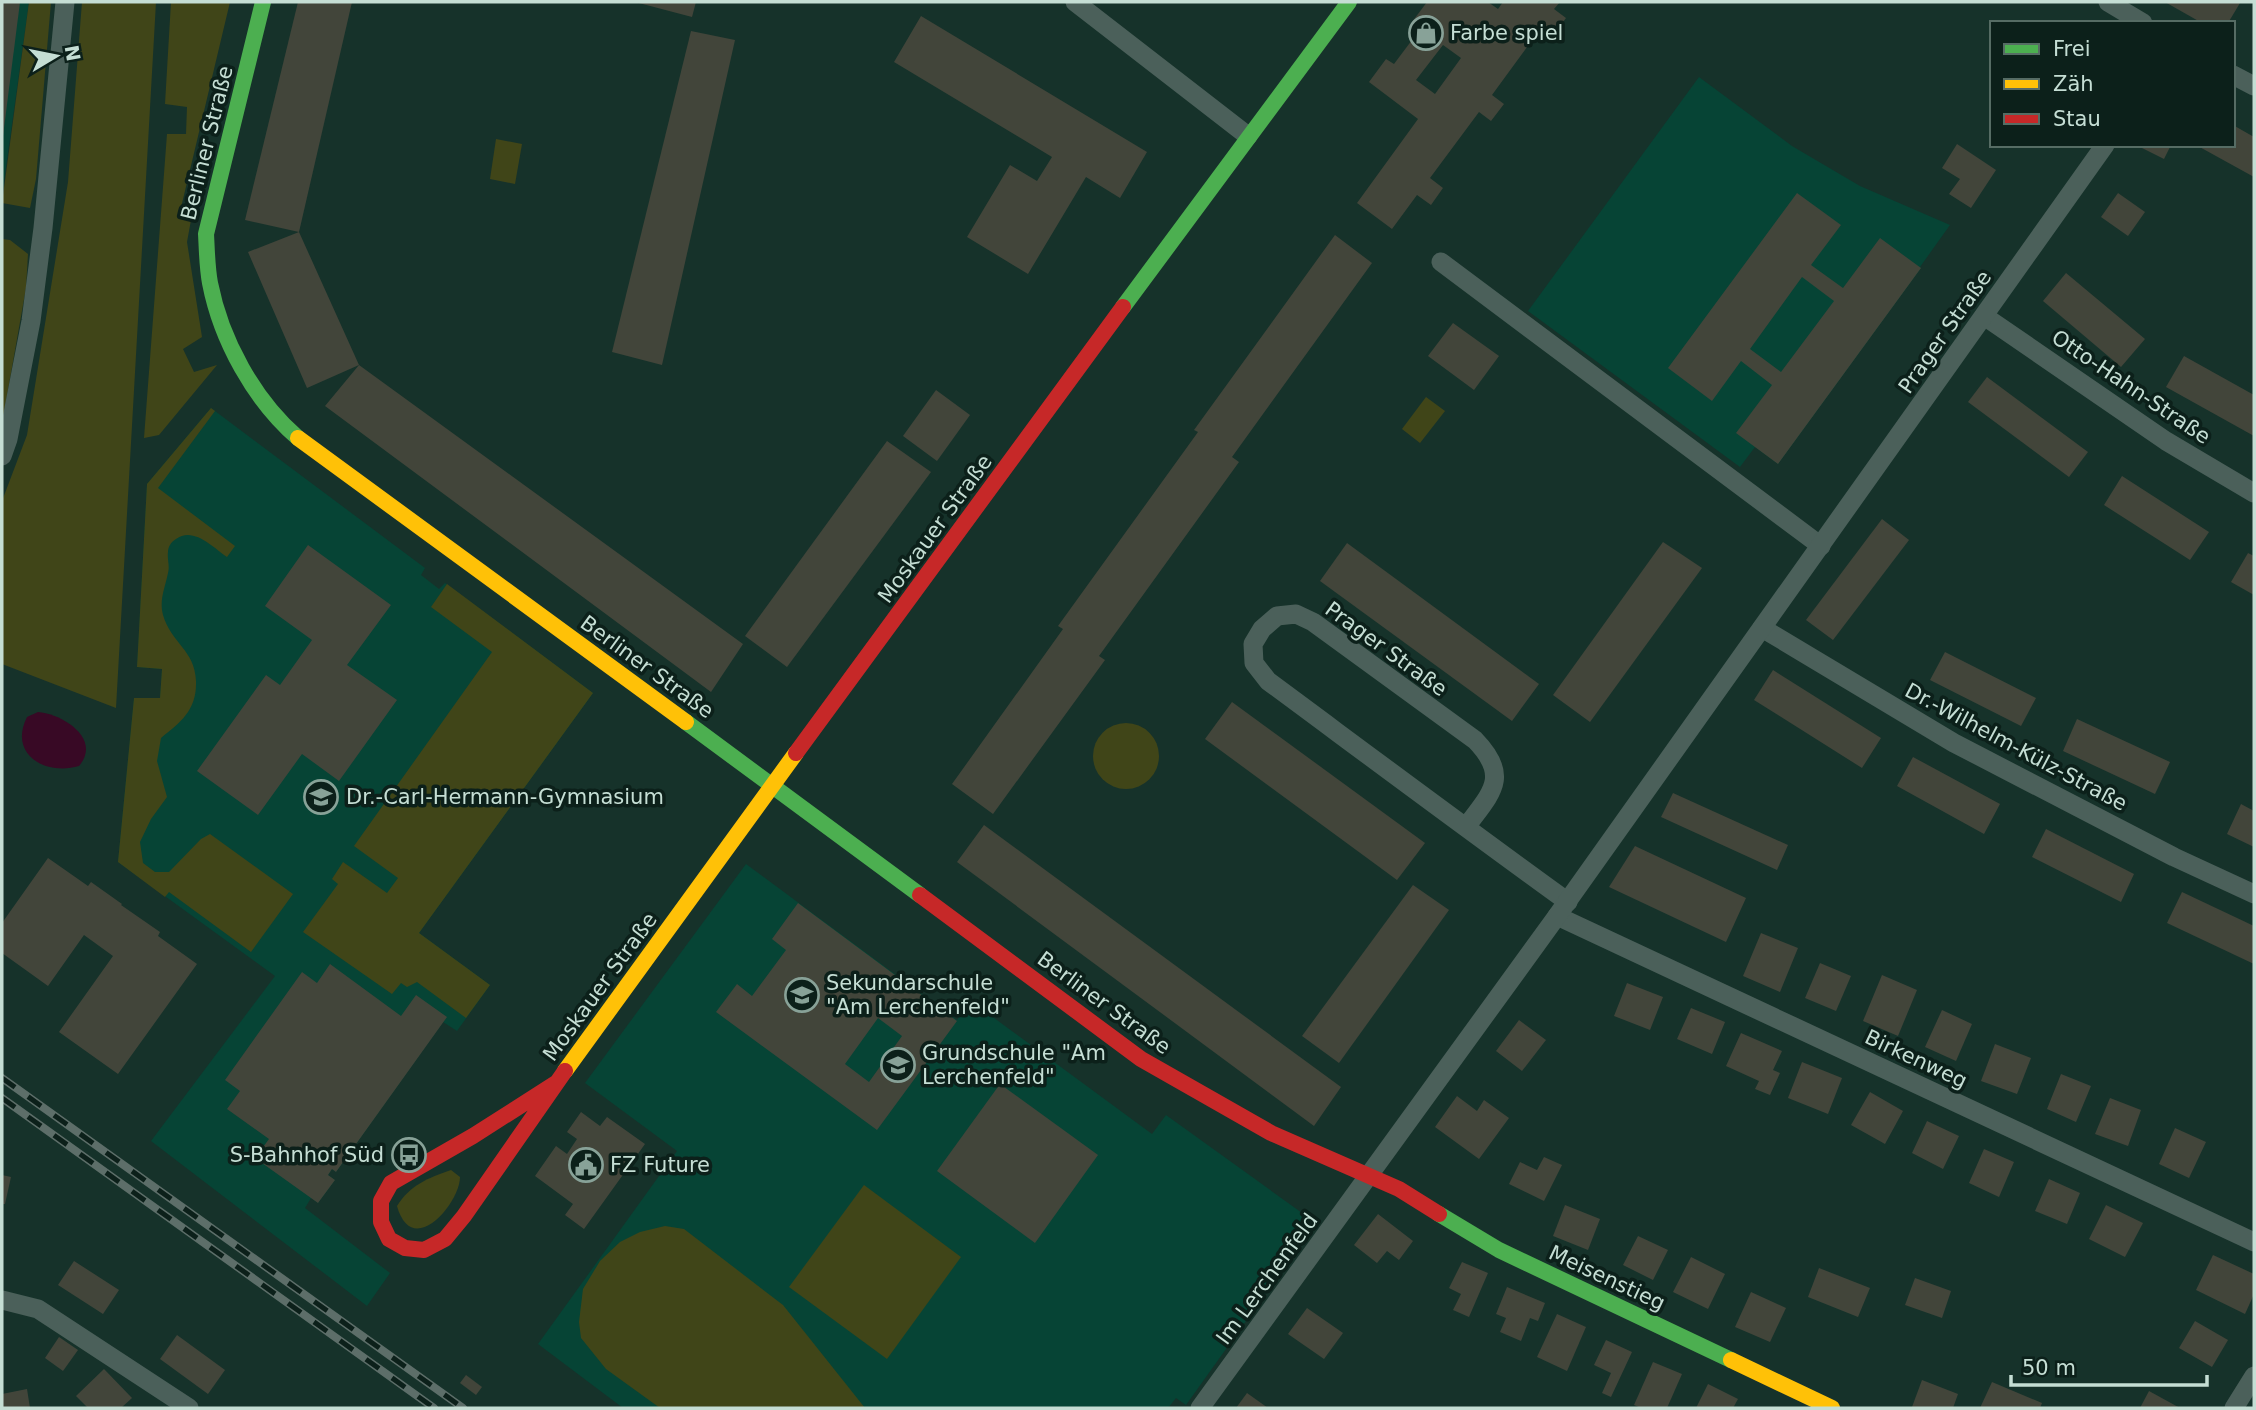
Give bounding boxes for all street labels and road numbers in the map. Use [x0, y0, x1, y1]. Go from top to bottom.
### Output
street label: Berliner Straße [176, 63, 238, 223]
street label: Prager Straße [1894, 266, 1996, 398]
street label: Otto-Hahn-Straße [2047, 325, 2215, 449]
street label: Moskauer Straße [873, 450, 997, 608]
street label: Prager Straße [1320, 597, 1452, 701]
street label: Berliner Straße [576, 611, 718, 723]
street label: Dr.-Wilhelm-Külz-Straße [1901, 678, 2131, 816]
street label: Moskauer Straße [538, 908, 662, 1066]
street label: Berliner Straße [1033, 947, 1175, 1059]
street label: Birkenweg [1861, 1025, 1971, 1093]
street label: Im Lerchenfeld [1211, 1209, 1323, 1349]
street label: Meisenstieg [1545, 1241, 1669, 1315]

